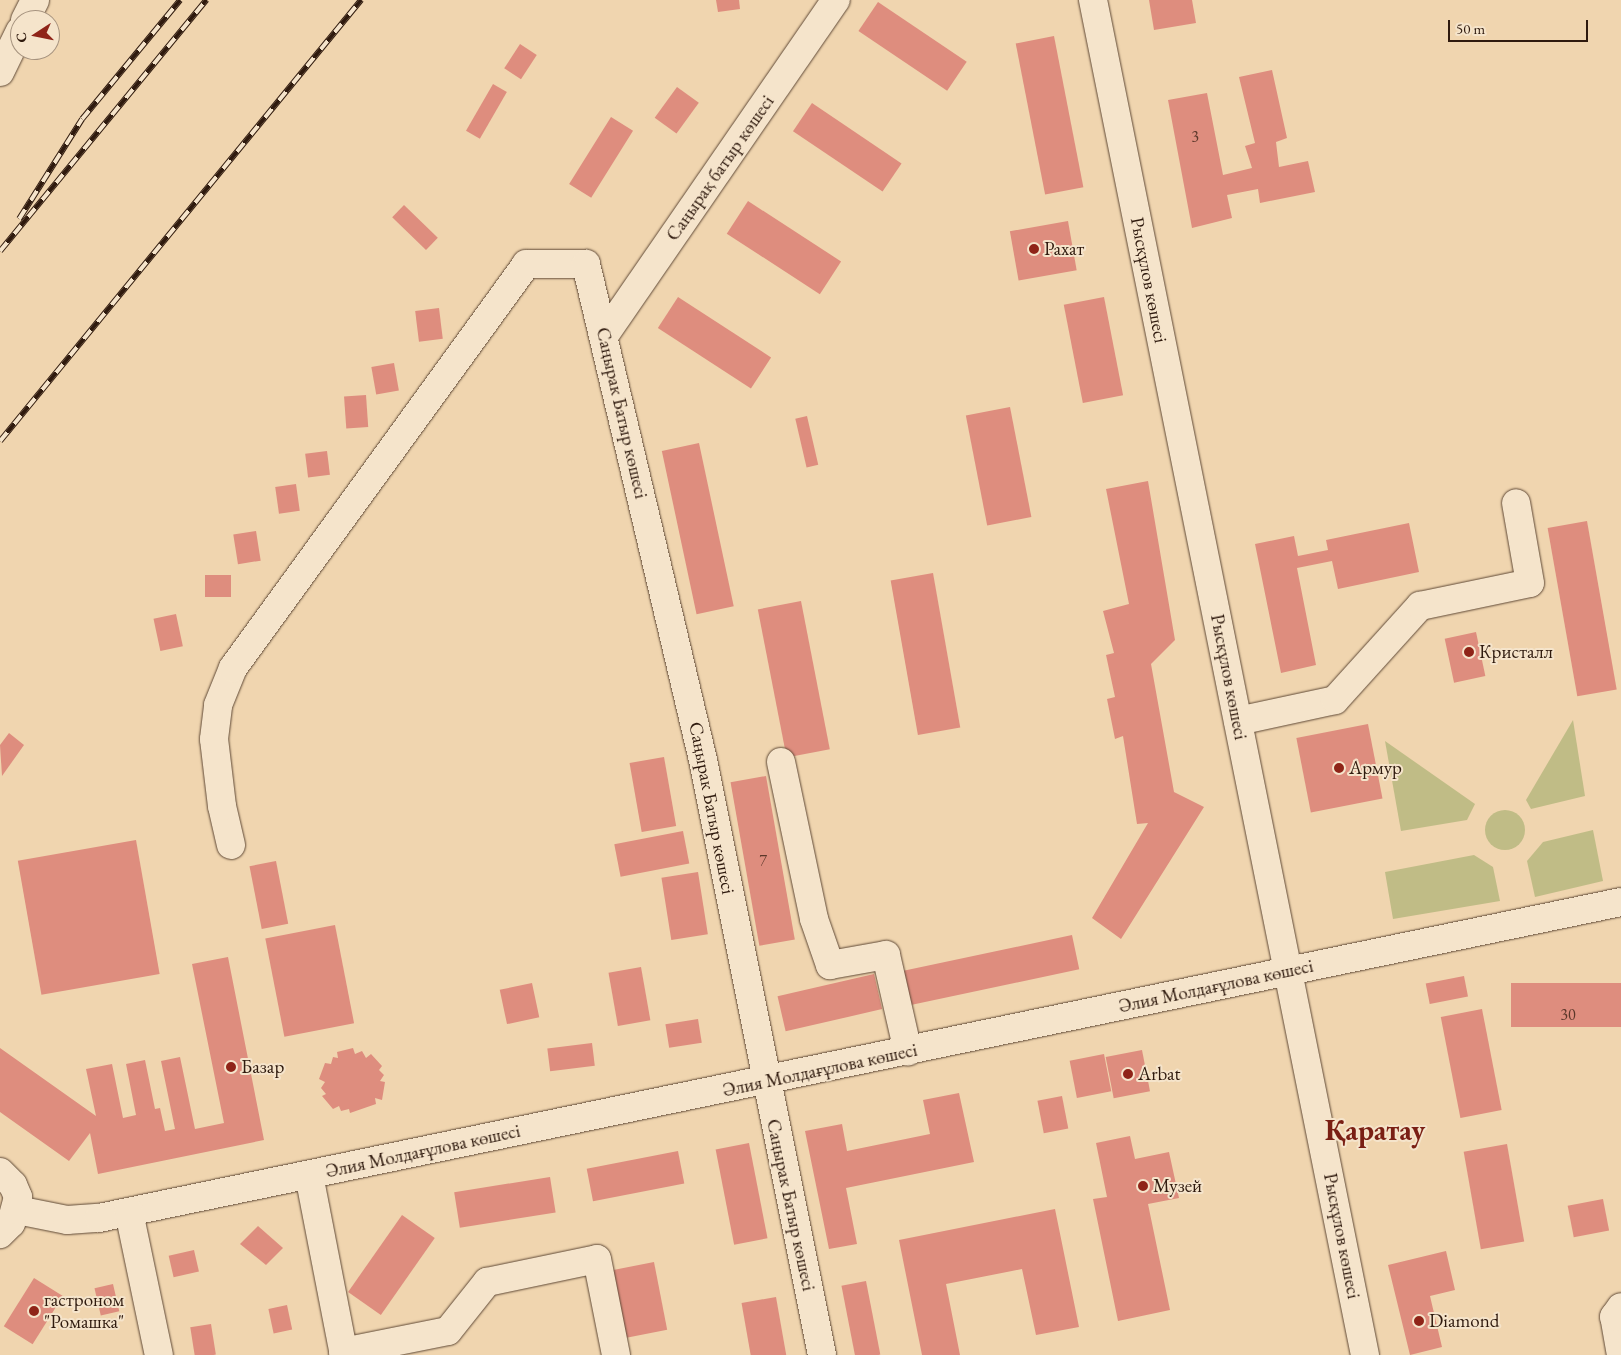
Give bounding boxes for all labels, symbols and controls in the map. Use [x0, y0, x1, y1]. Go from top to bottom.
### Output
north arrow [10, 10, 60, 60]
scale bar [1451, 10, 1591, 42]
text: 50 m [1456, 19, 1485, 38]
text: С [11, 31, 31, 44]
street label: Саңырақ батыр көшесі [661, 91, 779, 245]
house number: 3 [1191, 127, 1199, 147]
street label: Рысқұлов көшесі [1126, 215, 1172, 345]
place label: Рахат [1044, 238, 1084, 260]
marker: Рахат [1028, 243, 1040, 255]
street label: Саңырак Батыр көшесі [591, 325, 653, 501]
street label: Рысқұлов көшесі [1206, 612, 1252, 742]
place label: Кристалл [1479, 641, 1553, 663]
marker: Кристалл [1463, 646, 1475, 658]
street label: Саңырак Батыр көшесі [684, 720, 740, 896]
place label: Армур [1349, 757, 1402, 779]
marker: Армур [1333, 762, 1345, 774]
house number: 7 [759, 851, 767, 871]
street label: Әлия Молдағұлова көшесі [1117, 954, 1315, 1018]
house number: 30 [1560, 1005, 1576, 1025]
street label: Әлия Молдағұлова көшесі [721, 1038, 919, 1102]
place label: Базар [241, 1056, 284, 1078]
marker: Базар [225, 1061, 237, 1073]
place label: Arbat [1138, 1063, 1180, 1085]
marker: Arbat [1122, 1068, 1134, 1080]
district label: Қаратау [1325, 1114, 1425, 1148]
street label: Саңырак Батыр көшесі [762, 1117, 820, 1293]
street label: Әлия Молдағұлова көшесі [324, 1119, 522, 1183]
street label: Рысқұлов көшесі [1319, 1171, 1365, 1301]
place label: Музей [1153, 1175, 1202, 1197]
marker: Музей [1137, 1180, 1149, 1192]
place label: гастроном "Ромашка" [44, 1289, 124, 1333]
marker: гастроном "Ромашка" [28, 1305, 40, 1317]
place label: Diamond [1429, 1310, 1499, 1332]
marker: Diamond [1413, 1315, 1425, 1327]

